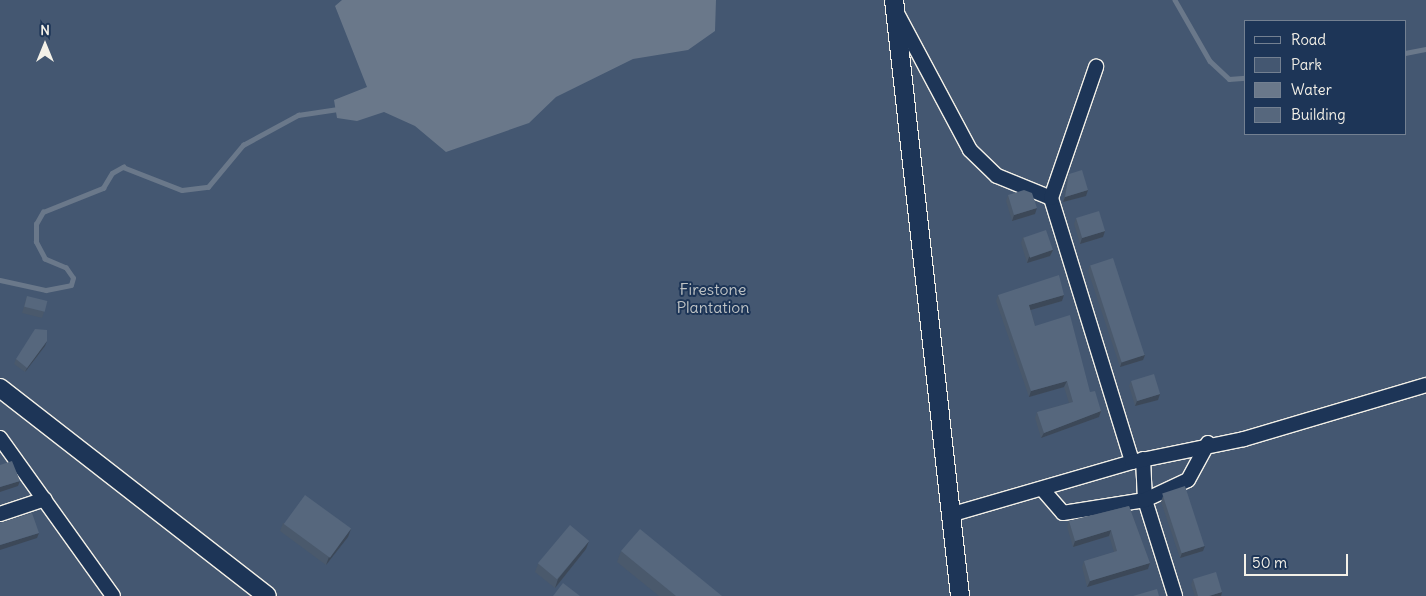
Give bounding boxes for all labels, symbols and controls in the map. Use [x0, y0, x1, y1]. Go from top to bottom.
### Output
north arrow [20, 20, 70, 70]
legend [1244, 20, 1406, 135]
text: N [40, 21, 50, 39]
text: Road [1291, 30, 1326, 49]
text: Park [1291, 55, 1322, 74]
text: Water [1291, 80, 1332, 99]
text: Building [1291, 105, 1346, 124]
park label: Firestone Plantation [676, 279, 750, 317]
scale bar [1246, 544, 1350, 576]
text: 50 m [1252, 553, 1287, 572]

